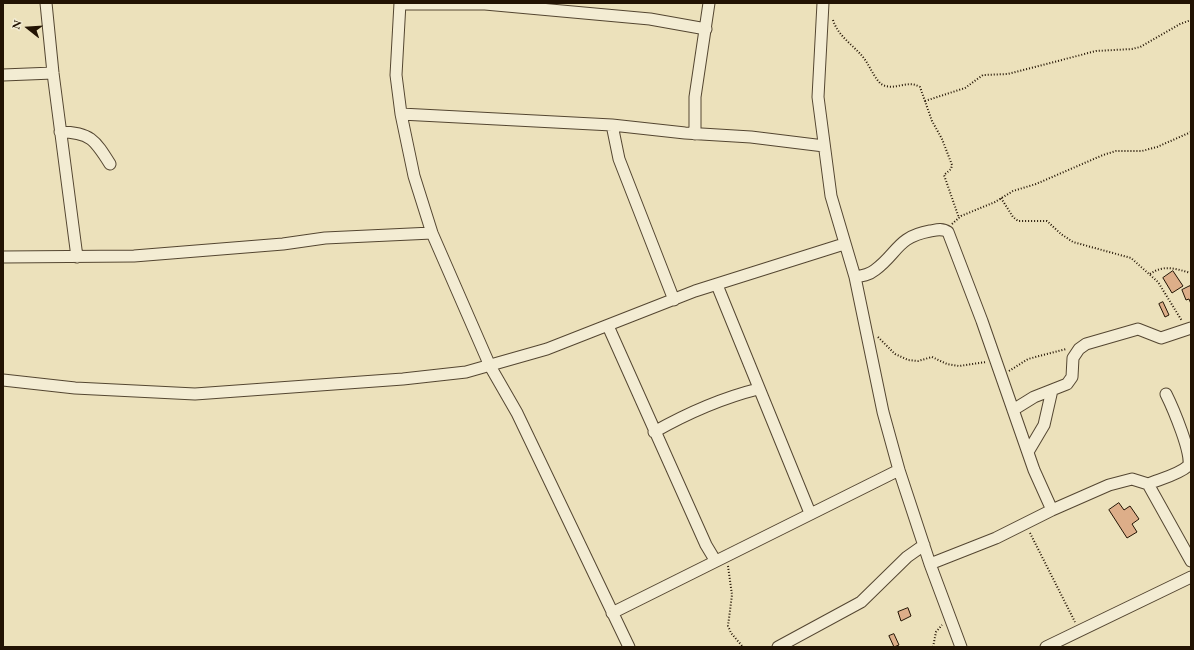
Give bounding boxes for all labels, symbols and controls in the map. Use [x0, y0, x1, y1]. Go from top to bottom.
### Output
north arrow [8, 8, 48, 48]
text: N [9, 18, 25, 31]

